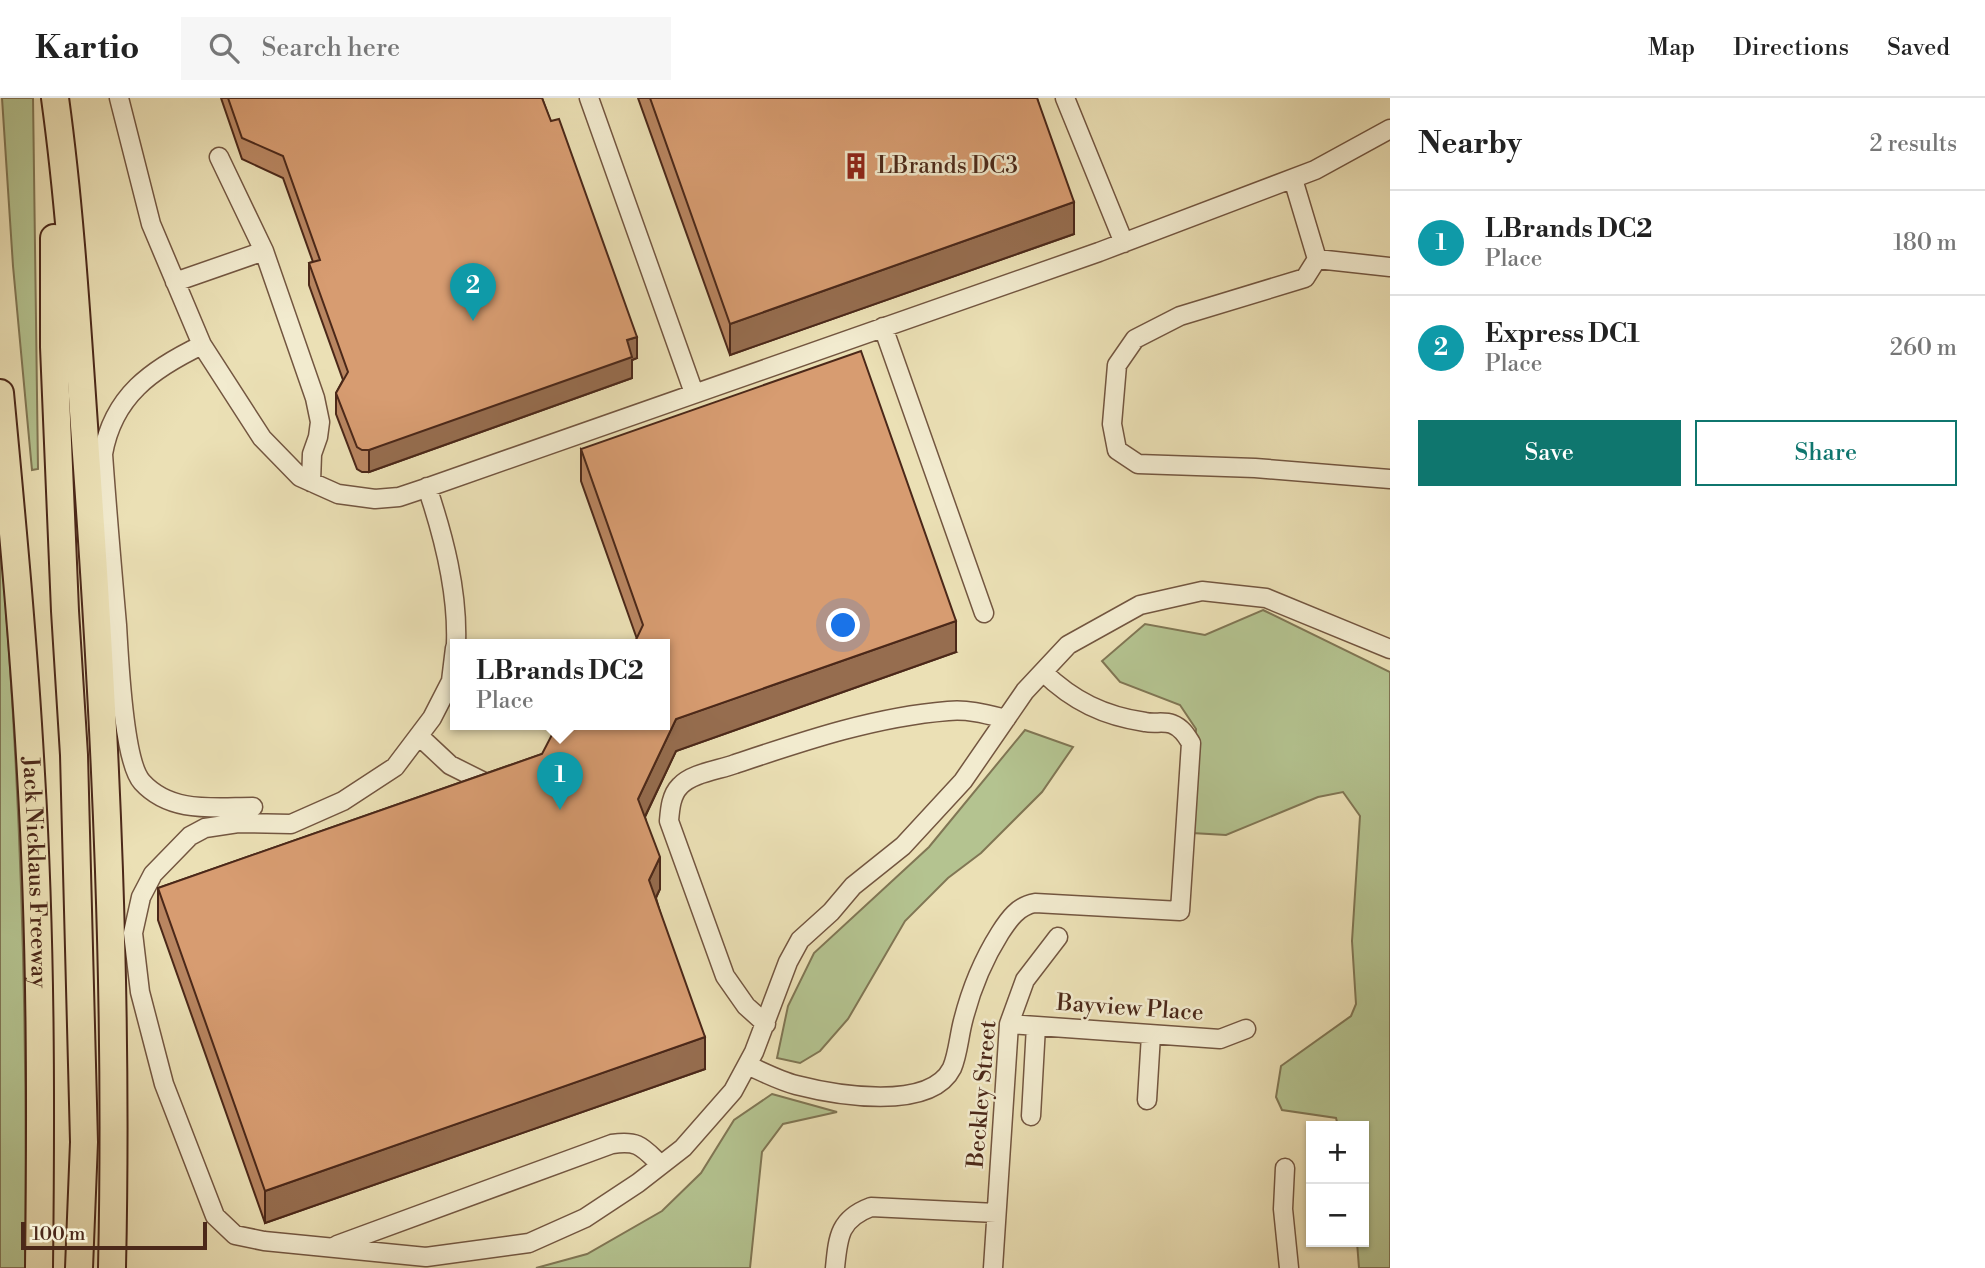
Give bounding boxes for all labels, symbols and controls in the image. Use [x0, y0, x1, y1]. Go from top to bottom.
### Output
search box [181, 17, 671, 80]
text: Kartio [35, 28, 139, 69]
icon: search [205, 29, 243, 67]
text: Search here [261, 32, 400, 64]
text: Map [1648, 33, 1695, 63]
text: Directions [1733, 33, 1849, 63]
text: Saved [1887, 33, 1950, 63]
text: Nearby [1418, 125, 1522, 163]
text: 2 results [1870, 130, 1957, 158]
building icon: LBrands DC3 [841, 151, 871, 181]
place label: LBrands DC3 [877, 152, 1018, 180]
text: LBrands DC2 [1485, 213, 1652, 245]
text: 1 [1435, 229, 1447, 257]
text: 180 m [1893, 229, 1957, 257]
text: Place [1485, 245, 1542, 273]
pin: 2 [450, 263, 496, 321]
text: Express DC1 [1485, 318, 1640, 350]
text: 2 [1434, 334, 1448, 362]
text: 260 m [1890, 334, 1957, 362]
text: Place [1485, 350, 1542, 378]
button: Save [1418, 420, 1681, 486]
button: Share [1695, 420, 1957, 486]
your location [826, 608, 860, 642]
popup [450, 639, 670, 730]
text: LBrands DC2 [476, 655, 644, 687]
text: Place [476, 687, 534, 715]
pin: 1 [537, 752, 583, 810]
street label: Jack Nicklaus Freeway [16, 755, 53, 989]
street label: Bayview Place [1055, 989, 1204, 1027]
street label: Beckley Street [962, 1019, 1002, 1170]
map controls [1306, 1121, 1369, 1247]
button: + [1306, 1121, 1369, 1184]
button: − [1306, 1184, 1369, 1247]
scale bar [21, 1219, 206, 1251]
text: 100 m [32, 1222, 85, 1246]

